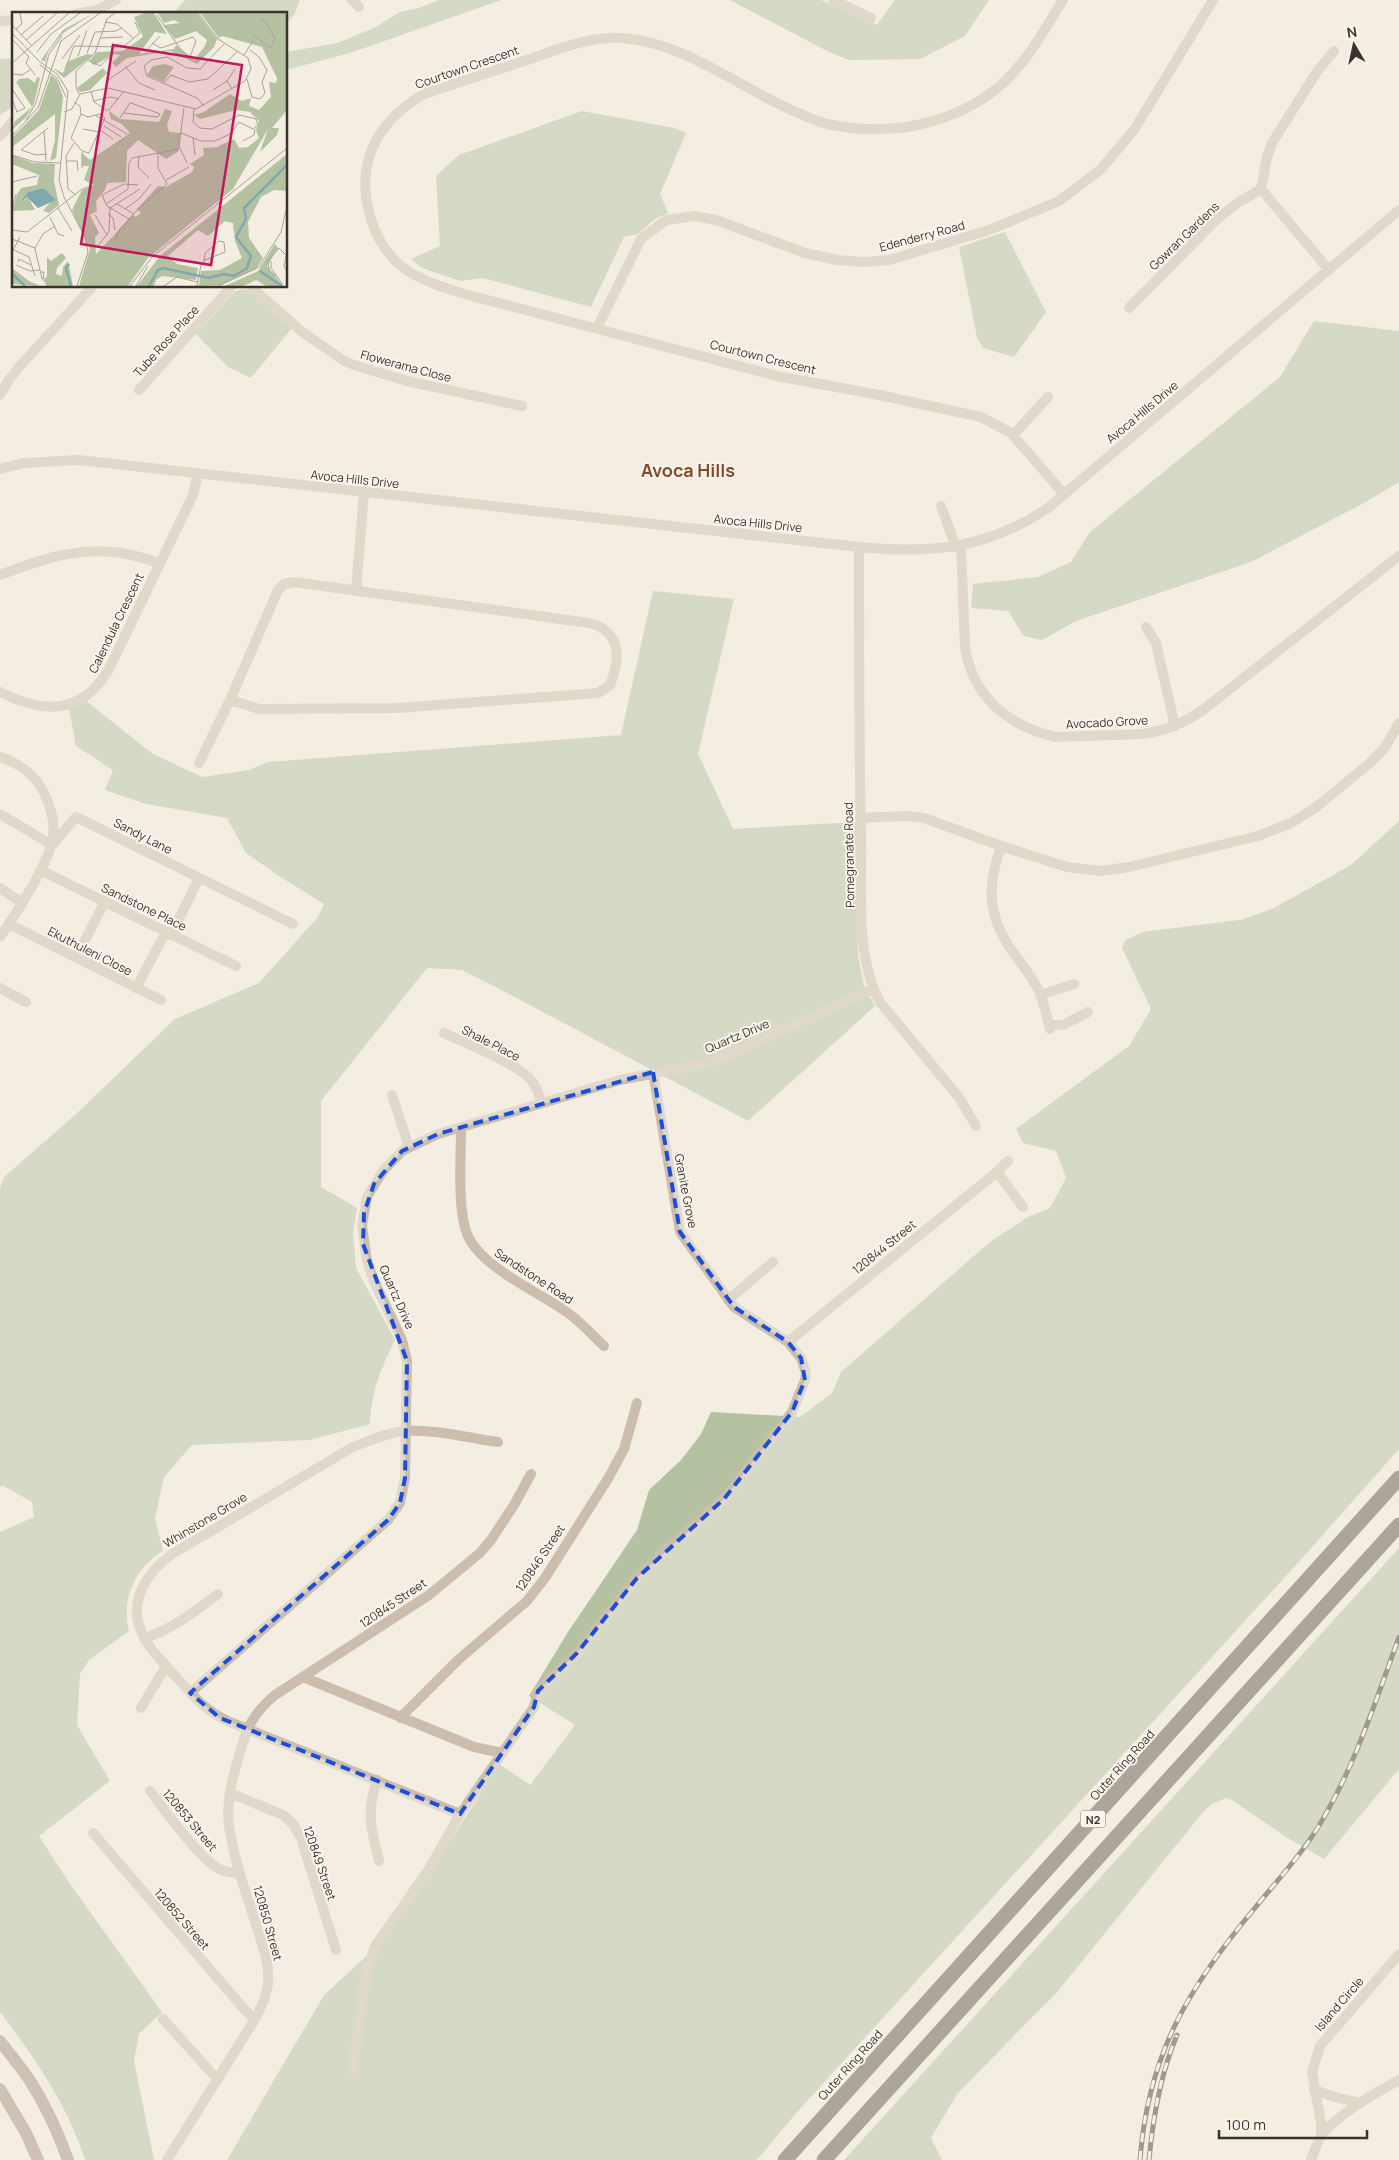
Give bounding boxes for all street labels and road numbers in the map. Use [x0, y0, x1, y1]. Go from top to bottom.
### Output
street label: Courtown Crescent [413, 41, 521, 93]
street label: Gowran Gardens [1145, 198, 1223, 274]
street label: Edenderry Road [877, 216, 967, 256]
street label: Tube Rose Place [129, 302, 203, 380]
street label: Courtown Crescent [708, 336, 818, 378]
street label: Flowerama Close [359, 346, 453, 386]
street label: Avoca Hills Drive [1102, 377, 1182, 447]
street label: Avoca Hills Drive [310, 466, 400, 492]
street label: Avoca Hills Drive [713, 510, 803, 536]
street label: Calendula Crescent [84, 570, 148, 676]
street label: Avocado Grove [1065, 711, 1149, 733]
street label: Pomegranate Road [840, 802, 858, 908]
street label: Sandy Lane [111, 814, 175, 858]
street label: Sandstone Place [99, 879, 189, 935]
street label: Ekuthuleni Close [45, 922, 135, 980]
street label: Quartz Drive [702, 1015, 772, 1057]
street label: Shale Place [459, 1021, 523, 1065]
street label: Granite Grove [670, 1152, 702, 1230]
street label: 120844 Street [848, 1216, 920, 1278]
street label: Sandstone Road [491, 1244, 577, 1308]
street label: Quartz Drive [375, 1262, 419, 1332]
street label: Whinstone Grove [160, 1488, 250, 1552]
street label: 120846 Street [511, 1521, 569, 1595]
street label: 120845 Street [356, 1574, 430, 1632]
street label: Outer Ring Road [1086, 1726, 1158, 1804]
street label: 120853 Street [159, 1785, 221, 1855]
road number: N2 [1080, 1810, 1106, 1828]
street label: 120849 Street [299, 1823, 341, 1903]
street label: 120850 Street [249, 1883, 287, 1963]
street label: 120852 Street [150, 1884, 214, 1954]
street label: Island Circle [1311, 1973, 1367, 2035]
street label: Outer Ring Road [814, 2026, 886, 2104]

